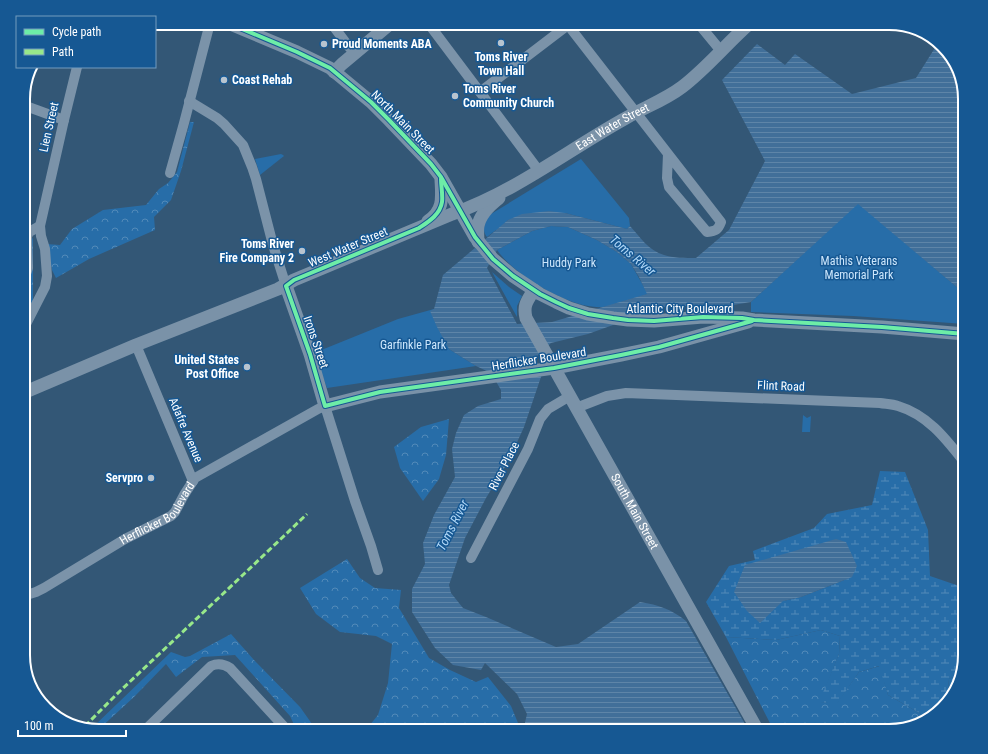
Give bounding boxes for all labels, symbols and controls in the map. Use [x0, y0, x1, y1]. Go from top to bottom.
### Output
legend [16, 16, 156, 68]
text: Cycle path [52, 25, 102, 39]
place label: Proud Moments ABA [332, 37, 433, 51]
marker: Toms River Town Hall [496, 38, 506, 48]
marker: Proud Moments ABA [319, 39, 329, 49]
text: Path [52, 45, 74, 59]
place label: Toms River Town Hall [474, 50, 528, 78]
place label: Coast Rehab [232, 73, 292, 87]
marker: Coast Rehab [219, 75, 229, 85]
place label: Toms River Community Church [463, 82, 554, 110]
street label: North Main Street [368, 87, 438, 157]
marker: Toms River Community Church [450, 91, 460, 101]
street label: Lien Street [36, 100, 62, 153]
street label: East Water Street [573, 100, 652, 153]
street label: West Water Street [306, 224, 390, 270]
water label: Toms River [607, 232, 659, 280]
place label: Toms River Fire Company 2 [220, 237, 294, 265]
marker: Toms River Fire Company 2 [297, 246, 307, 256]
park label: Mathis Veterans Memorial Park [821, 254, 897, 282]
park label: Huddy Park [542, 256, 597, 270]
street label: Atlantic City Boulevard [626, 302, 734, 316]
street label: Irons Street [300, 314, 332, 371]
park label: Garfinkle Park [380, 338, 447, 352]
street label: Herflicker Boulevard [491, 345, 587, 373]
place label: United States Post Office [174, 353, 240, 381]
marker: United States Post Office [242, 362, 252, 372]
street label: Flint Road [757, 378, 805, 394]
street label: Adafre Avenue [166, 396, 206, 465]
street label: River Place [486, 439, 522, 493]
place label: Servpro [106, 471, 143, 485]
street label: South Main Street [608, 471, 662, 552]
marker: Servpro [146, 473, 156, 483]
street label: Herflicker Boulevard [117, 479, 198, 548]
water label: Toms River [433, 496, 472, 553]
scale bar [18, 712, 126, 738]
text: 100 m [24, 719, 54, 733]

